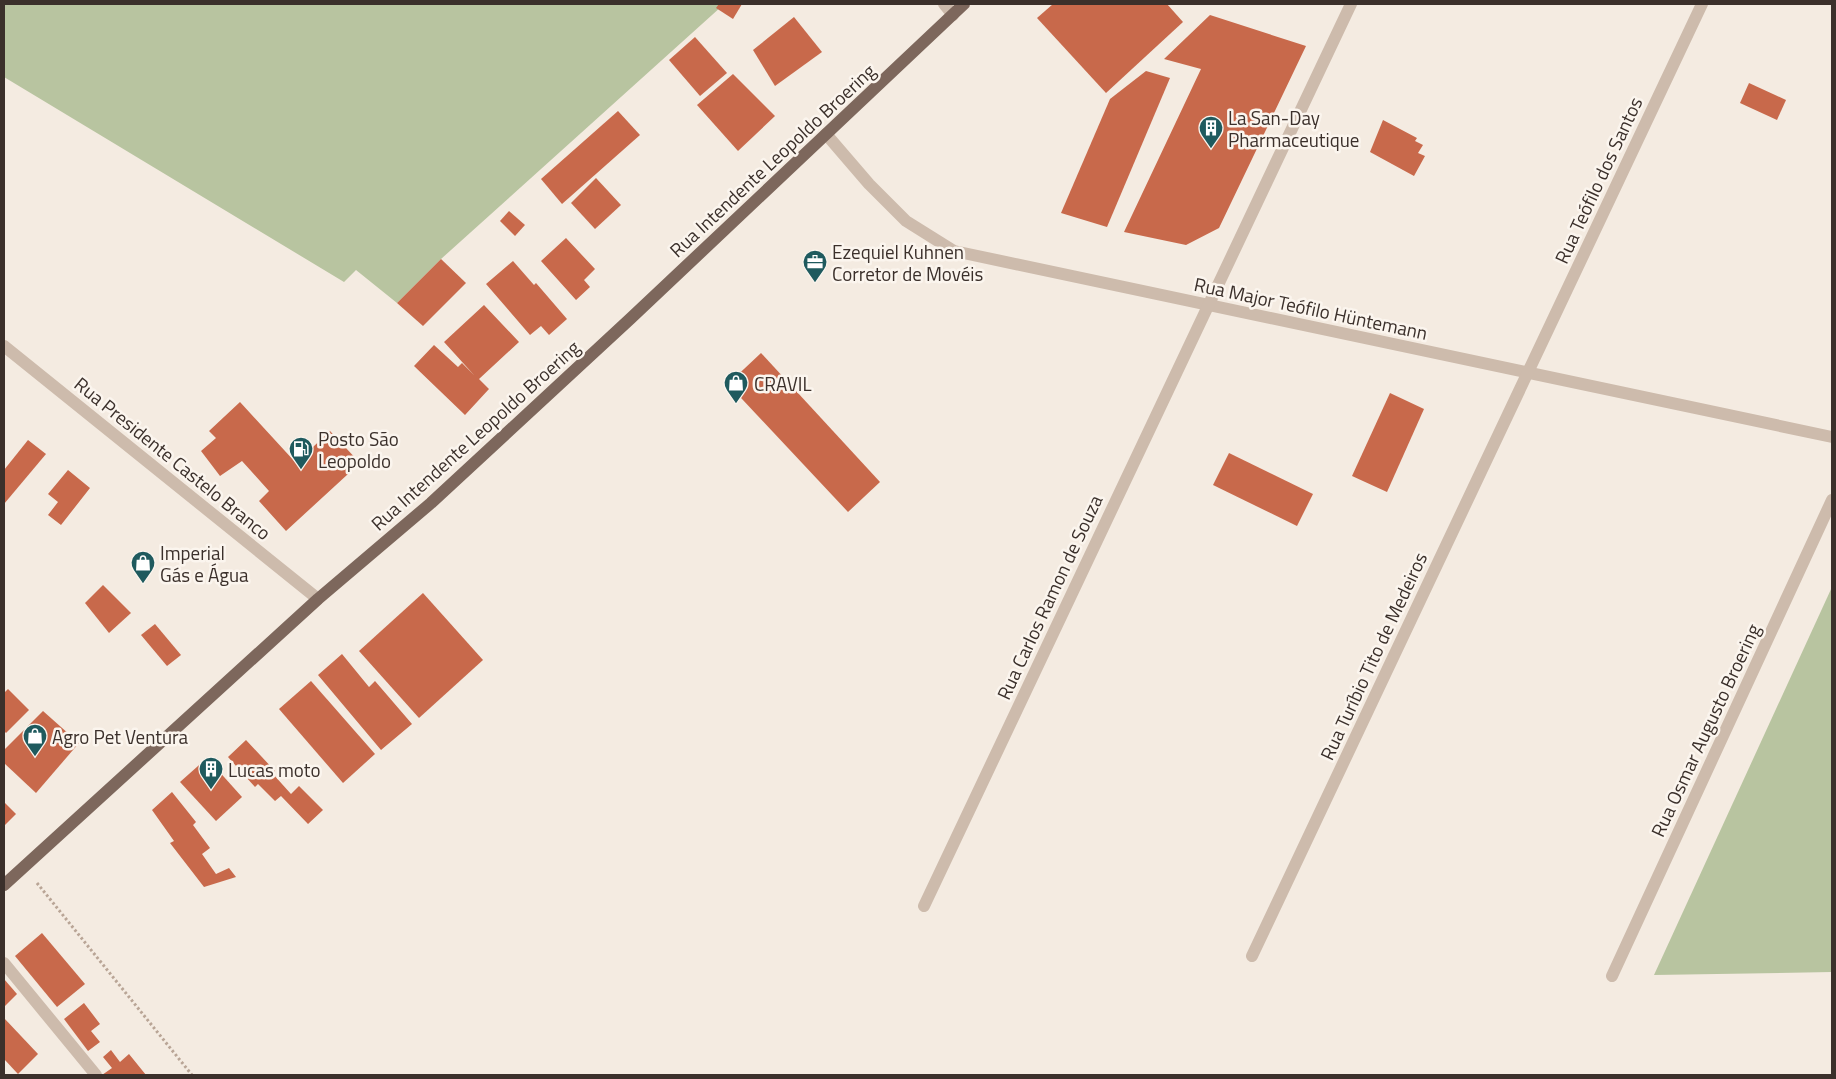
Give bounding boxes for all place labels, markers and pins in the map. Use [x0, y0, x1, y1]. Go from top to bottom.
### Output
place label: La San-Day Pharmaceutique [1228, 103, 1359, 154]
building icon: La San-Day Pharmaceutique [1198, 115, 1224, 149]
place label: Ezequiel Kuhnen Corretor de Movéis [832, 237, 983, 288]
office icon: Ezequiel Kuhnen Corretor de Movéis [802, 249, 828, 283]
place label: CRAVIL [754, 369, 812, 398]
shop icon: CRAVIL [723, 370, 749, 404]
place label: Posto São Leopoldo [318, 424, 399, 475]
fuel station icon: Posto São Leopoldo [288, 436, 314, 470]
place label: Imperial Gás e Água [160, 538, 249, 589]
shop icon: Imperial Gás e Água [130, 550, 156, 584]
place label: Agro Pet Ventura [52, 722, 189, 751]
shop icon: Agro Pet Ventura [22, 723, 48, 757]
place label: Lucas moto [228, 755, 320, 784]
building icon: Lucas moto [198, 756, 224, 790]

